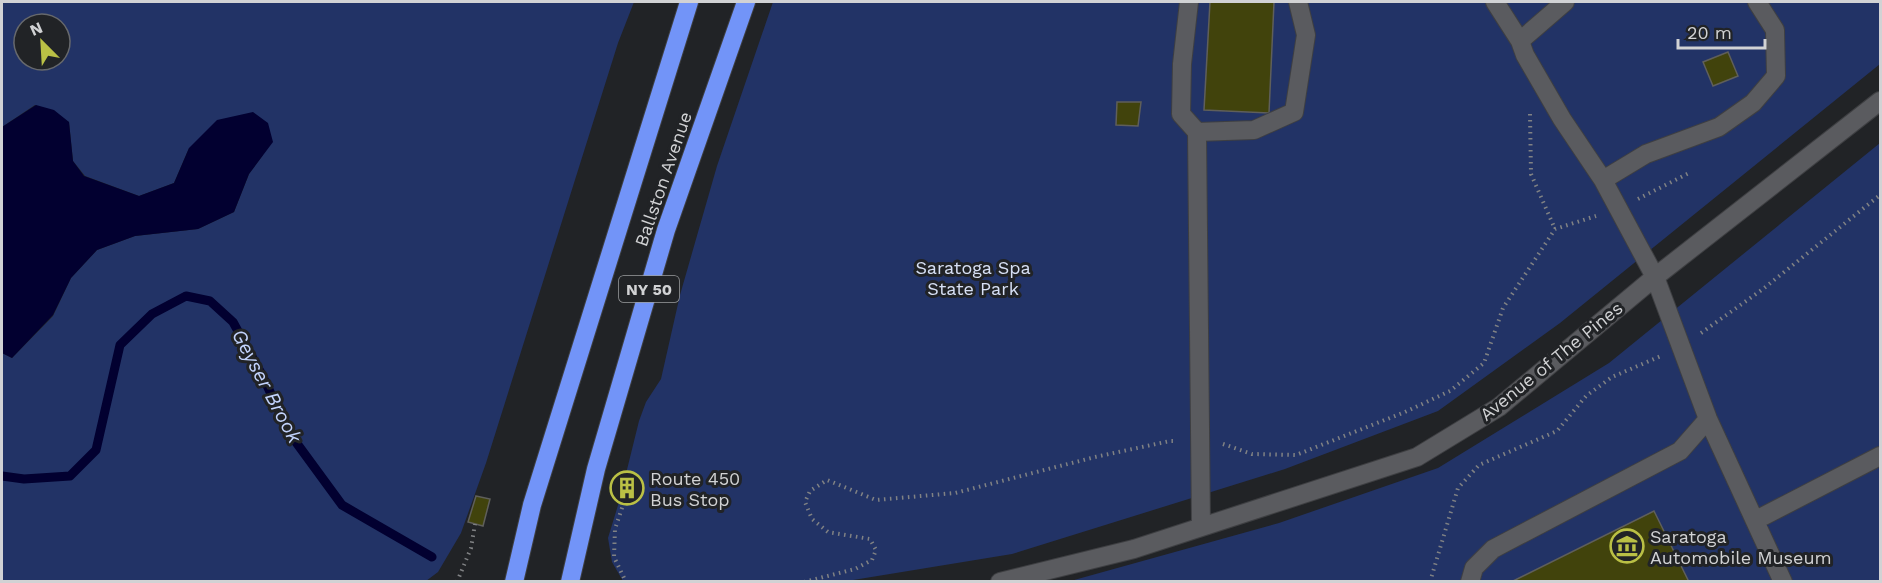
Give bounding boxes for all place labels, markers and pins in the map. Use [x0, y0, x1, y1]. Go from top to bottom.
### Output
place label: Route 450 Bus Stop [650, 468, 740, 510]
building icon: Route 450 Bus Stop [609, 470, 645, 506]
place label: Saratoga Automobile Museum [1650, 526, 1832, 568]
museum icon: Saratoga Automobile Museum [1609, 528, 1645, 564]

